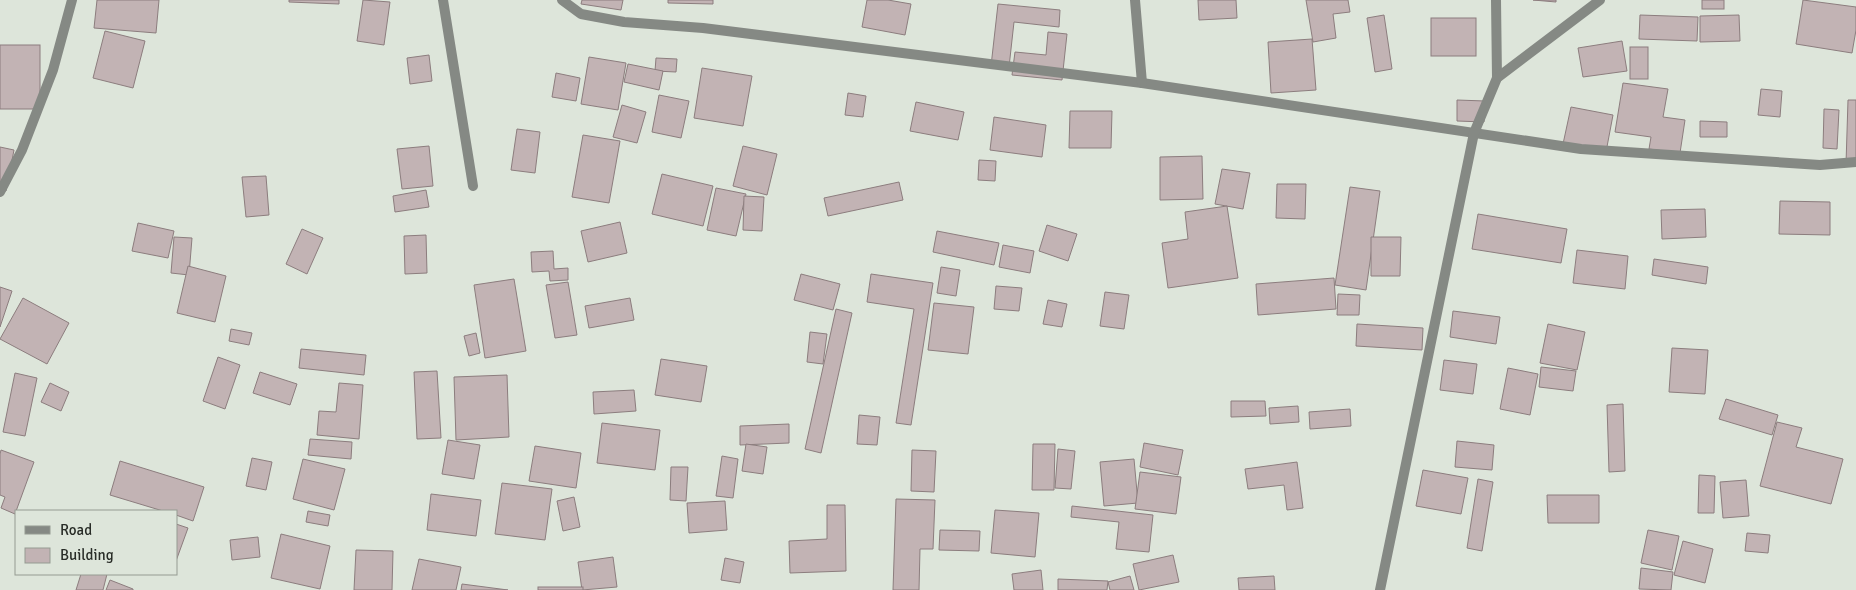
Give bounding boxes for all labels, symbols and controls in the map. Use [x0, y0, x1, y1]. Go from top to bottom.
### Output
legend [15, 510, 178, 575]
text: Road [60, 521, 92, 539]
text: Building [60, 546, 114, 564]

